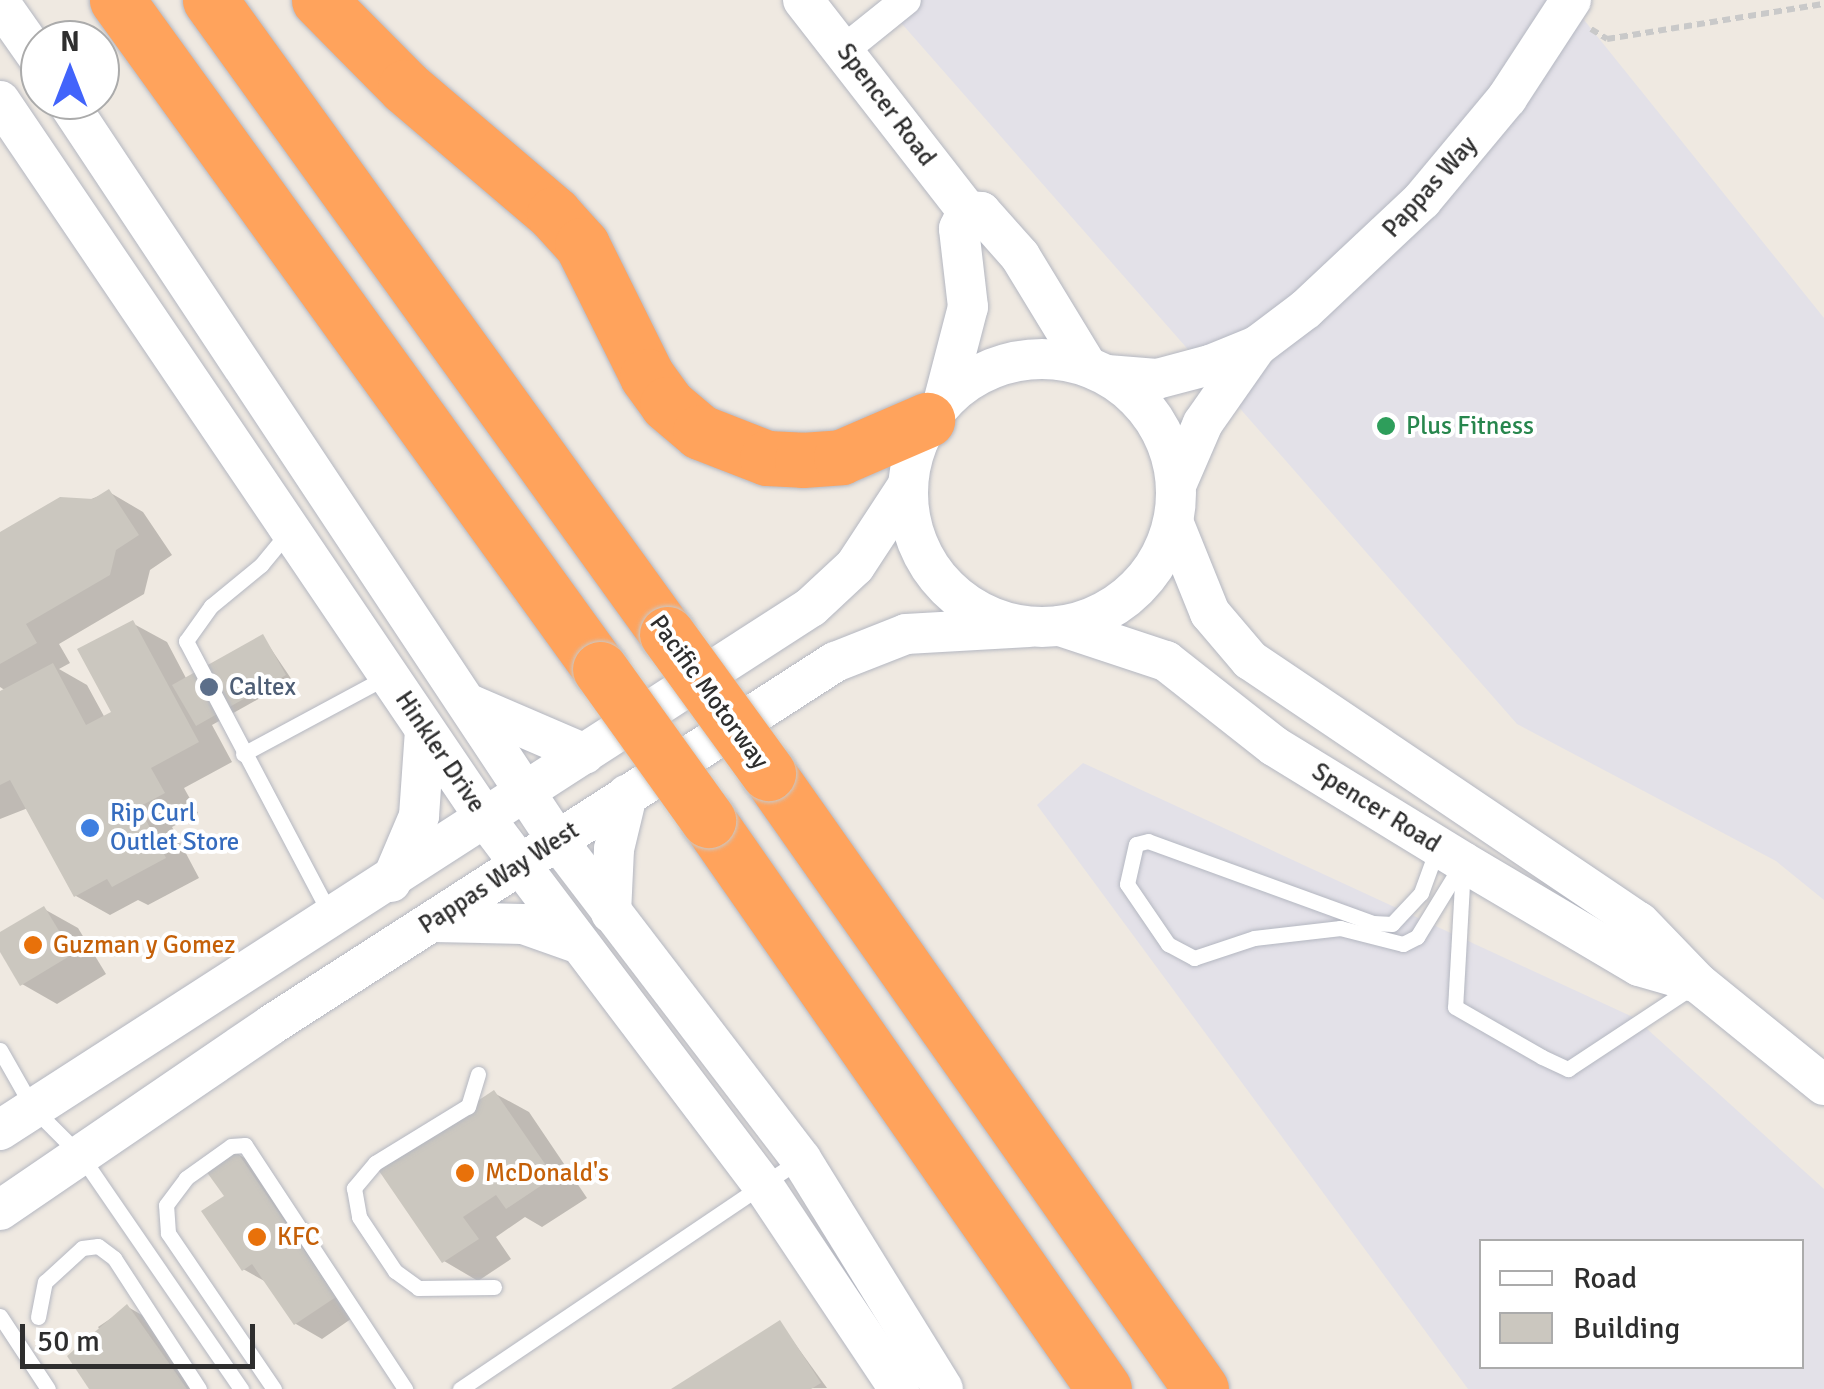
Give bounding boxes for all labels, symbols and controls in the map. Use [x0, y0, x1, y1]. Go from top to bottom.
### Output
north arrow [20, 20, 120, 120]
text: N [60, 25, 80, 59]
street label: Spencer Road [830, 38, 942, 172]
street label: Pappas Way [1377, 130, 1483, 244]
place label: Plus Fitness [1406, 411, 1534, 441]
marker: Plus Fitness [1375, 415, 1397, 437]
street label: Pacific Motorway [643, 609, 775, 775]
place label: Caltex [229, 672, 296, 702]
marker: Caltex [198, 676, 220, 698]
street label: Hinkler Drive [389, 686, 491, 818]
street label: Spencer Road [1306, 757, 1446, 859]
place label: Rip Curl Outlet Store [110, 799, 239, 858]
street label: Pappas Way West [414, 815, 584, 941]
marker: Rip Curl Outlet Store [79, 817, 101, 839]
place label: Guzman y Gomez [53, 930, 236, 960]
marker: Guzman y Gomez [22, 934, 44, 956]
place label: McDonald's [485, 1158, 609, 1188]
marker: McDonald's [454, 1162, 476, 1184]
place label: KFC [277, 1222, 320, 1252]
marker: KFC [246, 1226, 268, 1248]
legend [1479, 1239, 1804, 1369]
text: Road [1573, 1260, 1637, 1297]
scale bar [25, 1304, 260, 1366]
text: Building [1573, 1310, 1680, 1347]
text: 50 m [37, 1323, 100, 1360]

